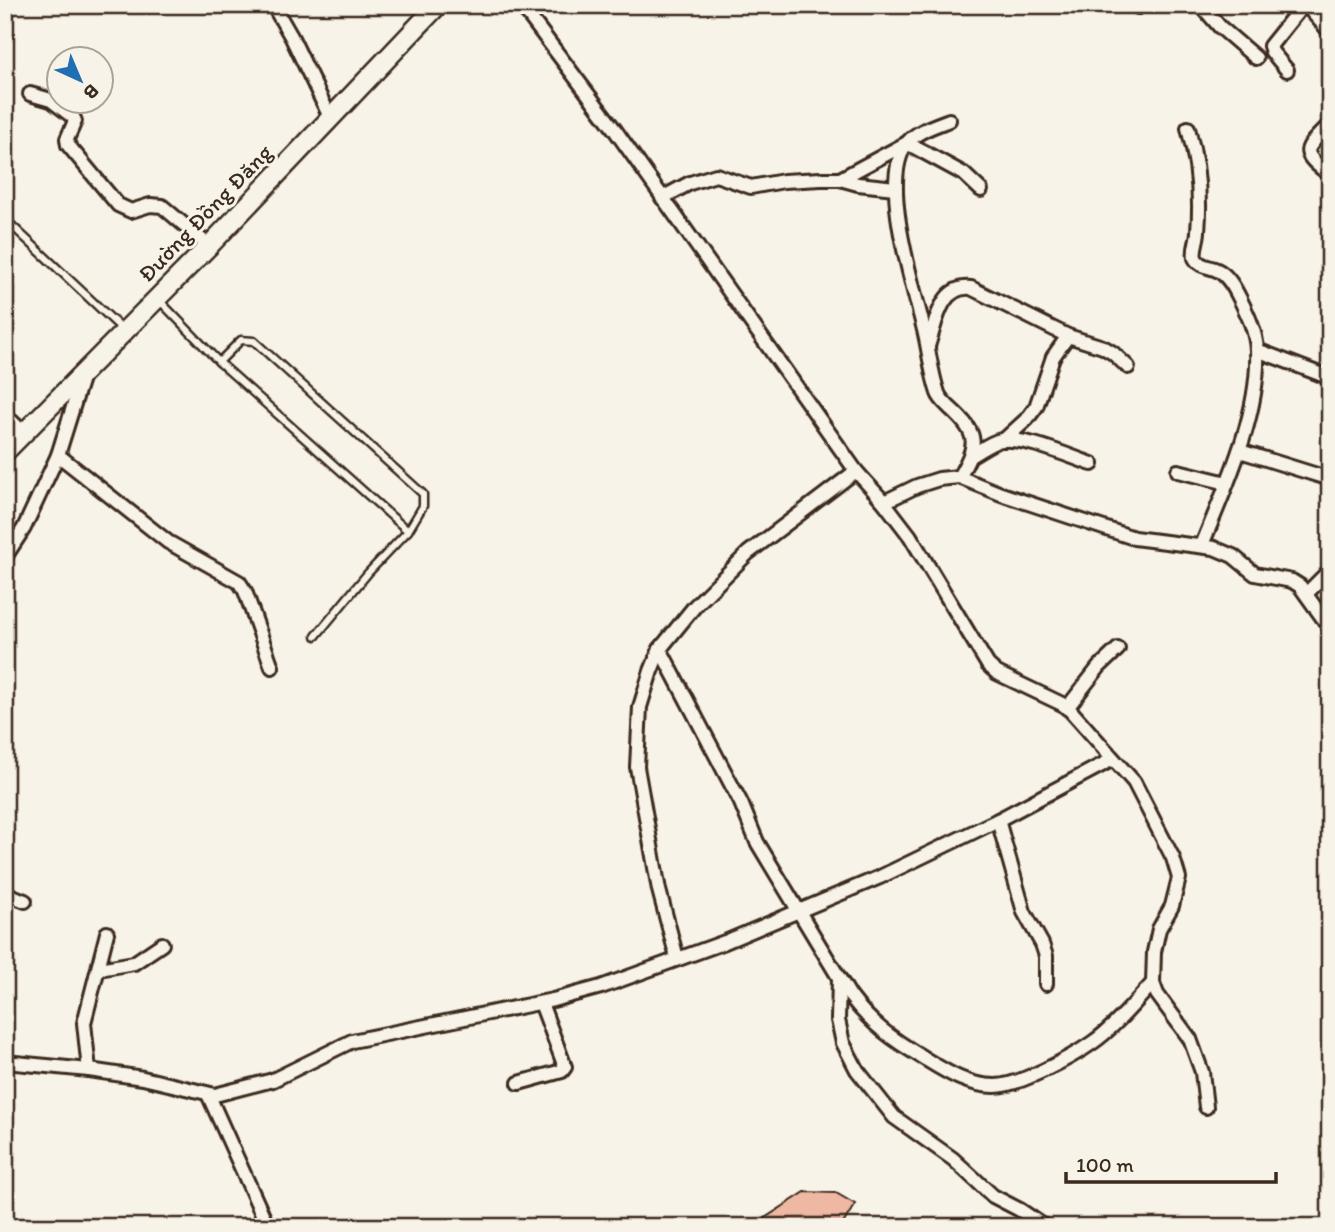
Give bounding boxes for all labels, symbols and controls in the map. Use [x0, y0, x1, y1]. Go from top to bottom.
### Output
north arrow [46, 46, 116, 116]
text: B [79, 79, 104, 104]
street label: Đường Đồng Đăng [132, 138, 278, 288]
scale bar [1066, 1141, 1276, 1185]
text: 100 m [1076, 1152, 1134, 1177]

